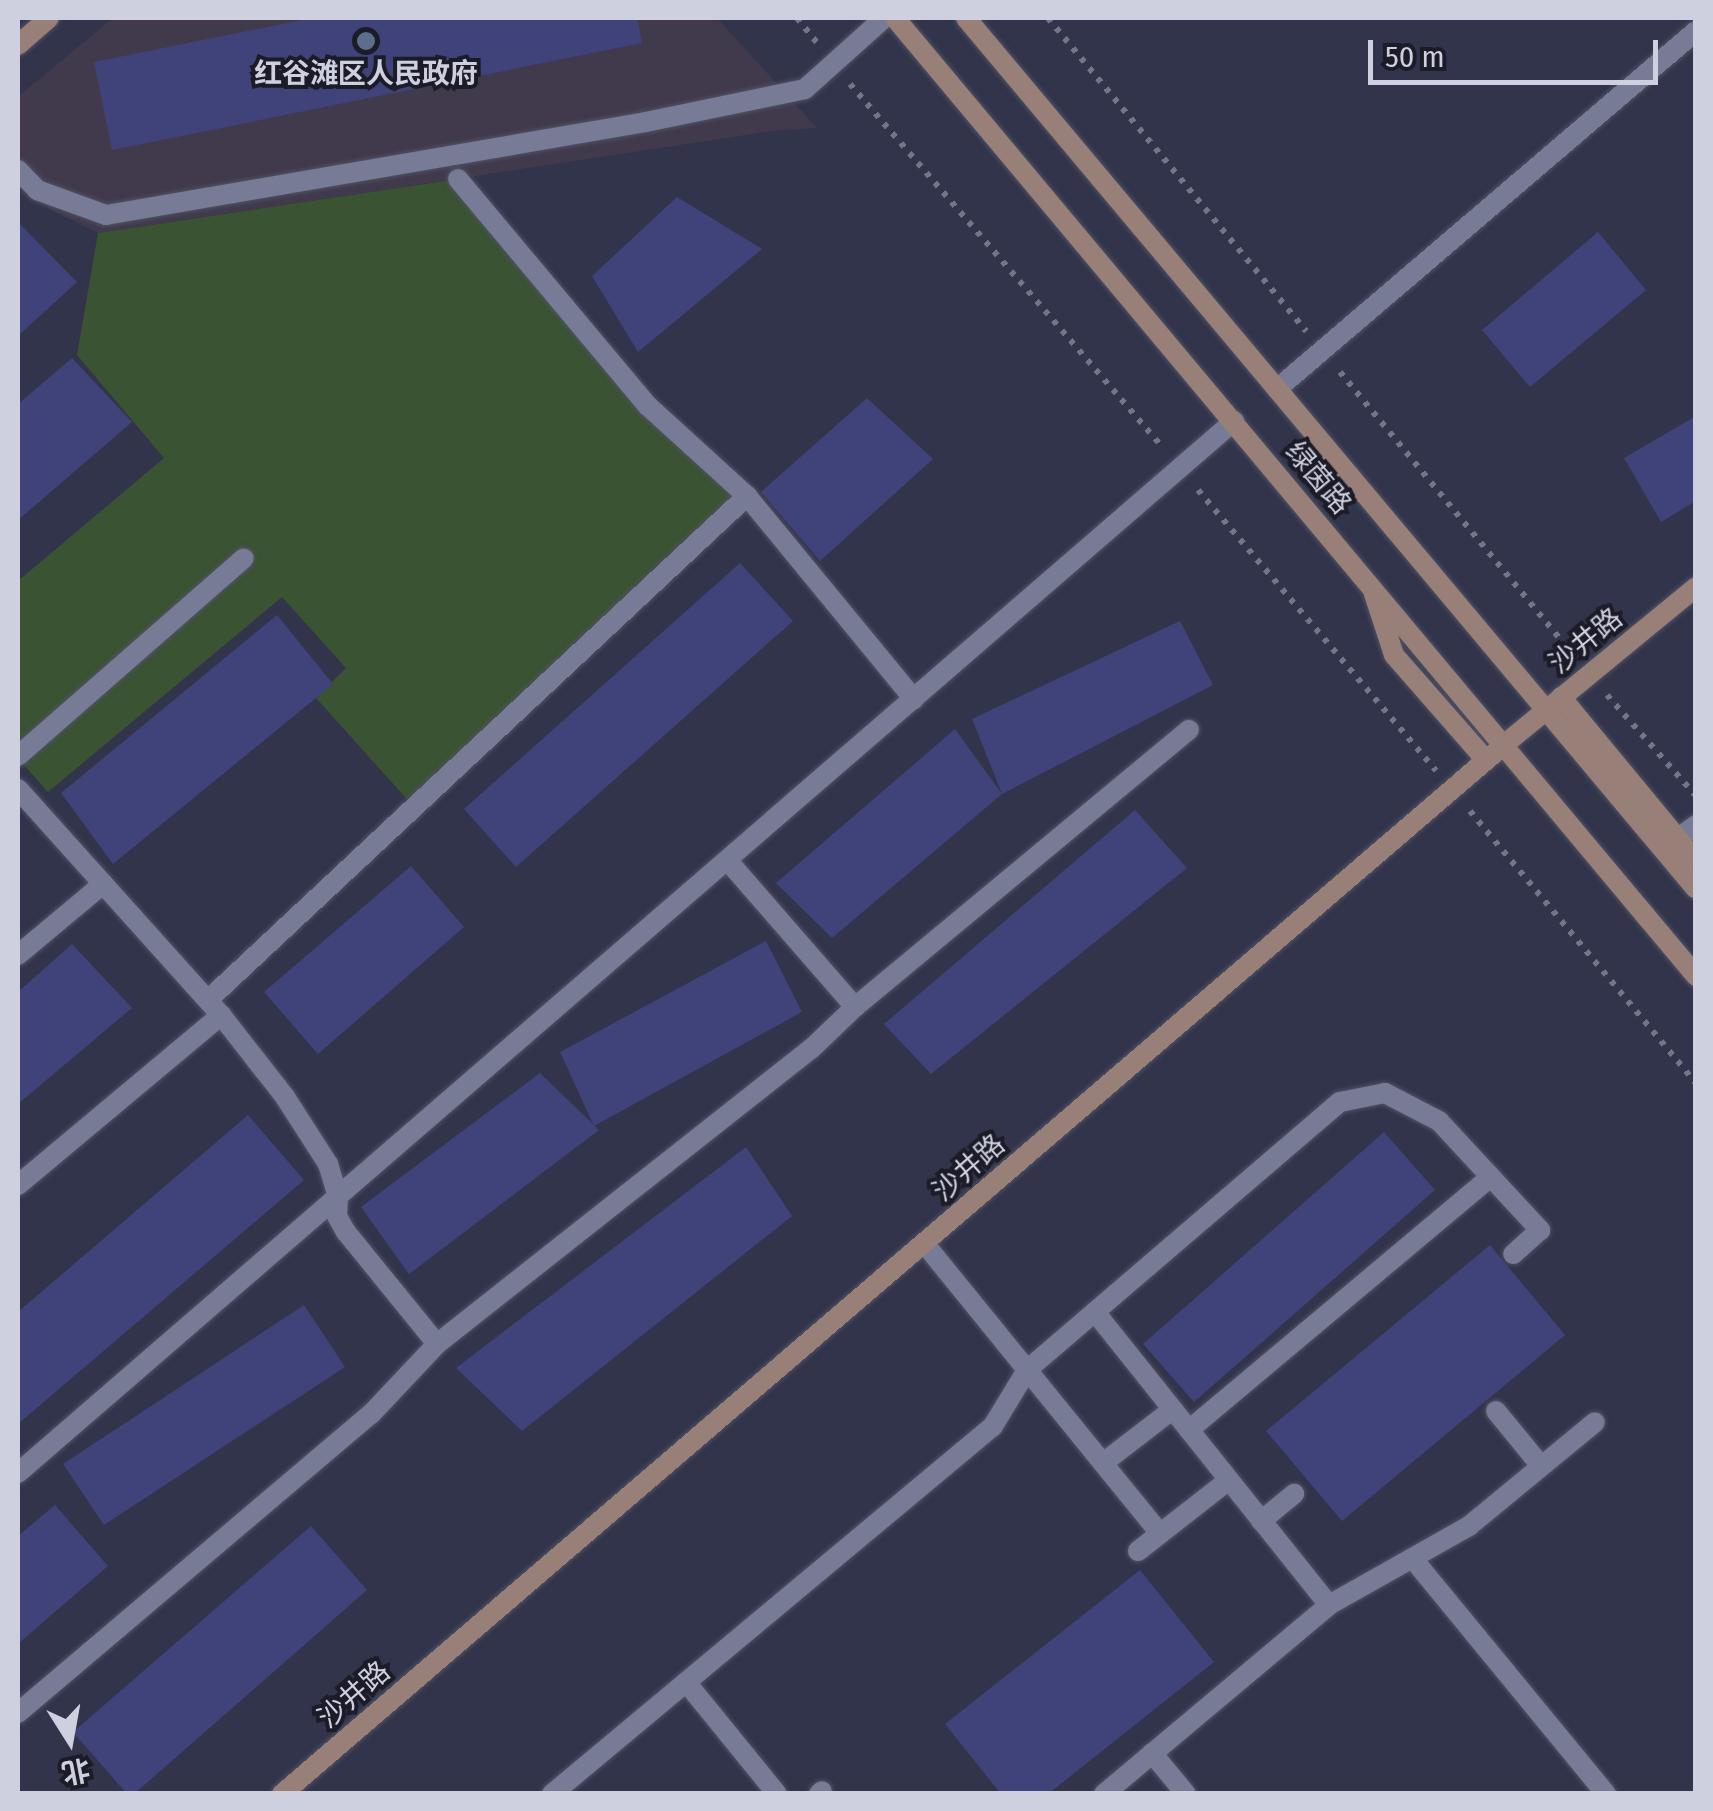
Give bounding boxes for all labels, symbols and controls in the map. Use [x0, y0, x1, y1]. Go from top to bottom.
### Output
scale bar [1373, 20, 1663, 82]
marker: 红谷滩区人民政府 [355, 30, 377, 52]
text: 50 m [1385, 39, 1445, 75]
place label: 红谷滩区人民政府 [254, 57, 478, 91]
street label: 绿茵路 [1278, 435, 1358, 521]
street label: 沙井路 [1543, 602, 1629, 680]
street label: 沙井路 [926, 1128, 1012, 1208]
street label: 沙井路 [311, 1655, 397, 1735]
north arrow [20, 1691, 120, 1791]
text: 北 [59, 1752, 93, 1790]

